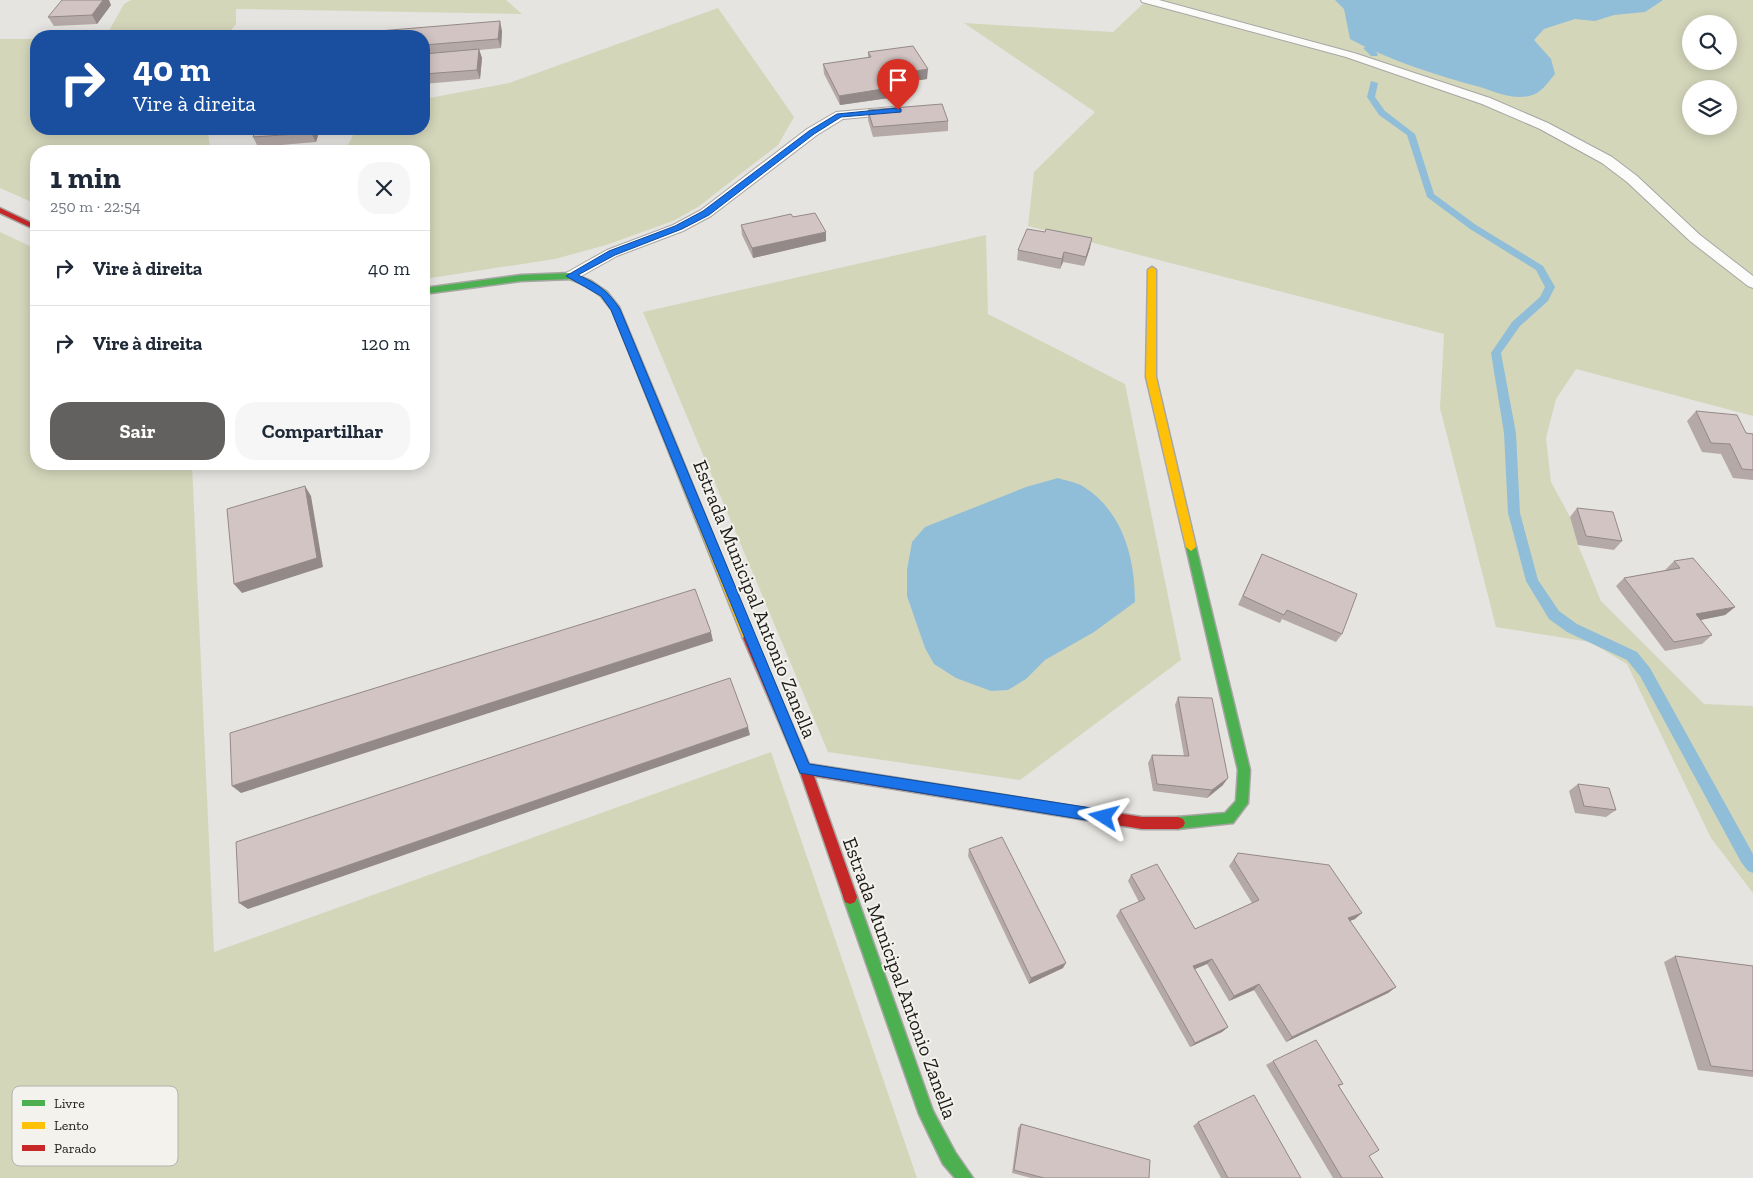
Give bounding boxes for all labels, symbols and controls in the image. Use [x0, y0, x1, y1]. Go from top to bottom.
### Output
map controls [1682, 15, 1737, 135]
button: search [1682, 15, 1737, 70]
text: 40 m [133, 48, 210, 90]
icon: right [50, 50, 115, 115]
pin [877, 59, 919, 110]
icon: arrive [884, 66, 912, 94]
button: layers [1682, 80, 1737, 135]
text: Vire à direita [133, 90, 256, 117]
text: 1 min [50, 160, 121, 196]
button: close [358, 162, 410, 214]
text: 250 m · 22:54 [50, 197, 141, 216]
icon: right [50, 254, 78, 282]
text: Vire à direita [93, 257, 202, 280]
text: 40 m [368, 257, 410, 280]
icon: right [50, 329, 78, 357]
text: Vire à direita [93, 332, 202, 355]
text: 120 m [361, 332, 410, 355]
button: Sair [50, 402, 225, 460]
button: Compartilhar [235, 402, 410, 460]
street label: Estrada Municipal Antonio Zanella [688, 456, 822, 742]
position arrow [1077, 790, 1129, 842]
street label: Estrada Municipal Antonio Zanella [838, 834, 962, 1122]
legend [12, 1086, 178, 1166]
text: Livre [54, 1095, 85, 1112]
text: Lento [54, 1117, 89, 1134]
text: Parado [54, 1140, 96, 1157]

